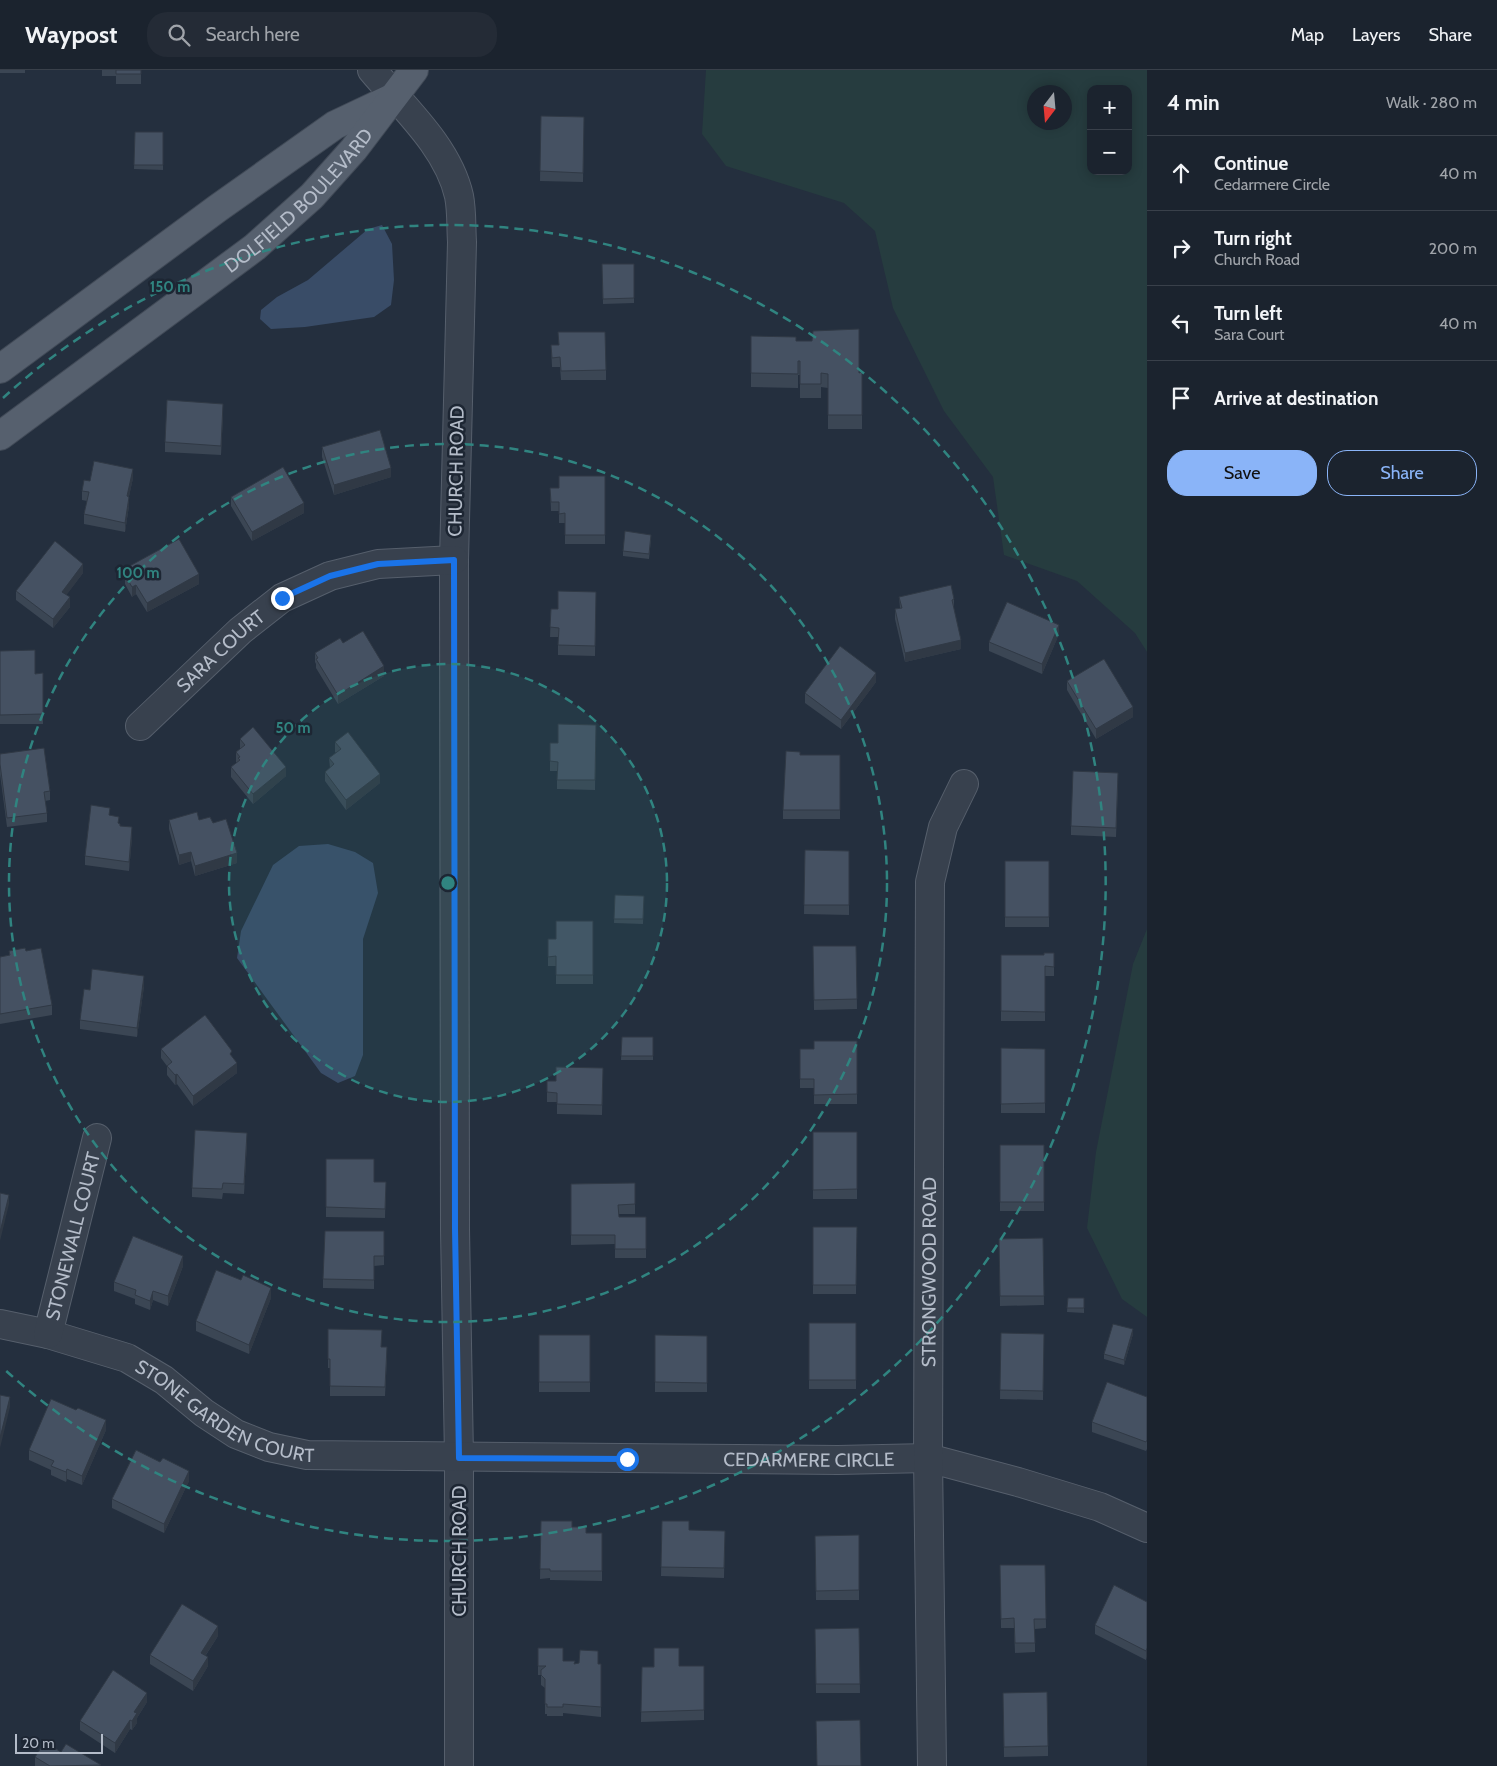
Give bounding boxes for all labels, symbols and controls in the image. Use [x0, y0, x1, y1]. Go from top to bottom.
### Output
search box [147, 12, 497, 57]
text: Waypost [25, 20, 117, 49]
icon: search [165, 21, 193, 49]
text: Search here [205, 23, 300, 46]
text: Map [1291, 24, 1324, 46]
text: Layers [1352, 24, 1401, 46]
text: Share [1429, 24, 1472, 46]
north arrow [1027, 85, 1072, 130]
map controls [1087, 85, 1132, 175]
button: + [1087, 85, 1132, 130]
text: 4 min [1167, 90, 1220, 115]
text: Walk · 280 m [1386, 93, 1477, 112]
street label: DOLFIELD BOULEVARD [220, 123, 377, 277]
button: − [1087, 130, 1132, 175]
text: Continue [1214, 152, 1288, 175]
icon: ahead [1167, 159, 1195, 187]
text: 40 m [1439, 164, 1477, 183]
text: Cedarmere Circle [1214, 175, 1330, 194]
text: Turn right [1214, 227, 1292, 250]
icon: right [1167, 234, 1195, 262]
text: 200 m [1429, 239, 1477, 258]
text: Church Road [1214, 250, 1300, 269]
text: 150 m [150, 278, 190, 296]
text: Turn left [1214, 302, 1282, 325]
icon: left [1167, 309, 1195, 337]
text: 40 m [1439, 314, 1477, 333]
text: Sara Court [1214, 325, 1285, 344]
icon: arrive [1167, 384, 1195, 412]
text: Arrive at destination [1214, 387, 1378, 410]
street label: CHURCH ROAD [443, 405, 469, 537]
button: Save [1167, 450, 1317, 496]
button: Share [1327, 450, 1477, 496]
text: 100 m [116, 564, 160, 582]
route end [271, 587, 294, 610]
street label: SARA COURT [171, 605, 269, 697]
text: 50 m [275, 719, 311, 737]
centre of rings [439, 874, 457, 892]
street label: STONEWALL COURT [40, 1149, 105, 1323]
street label: STRONGWOOD ROAD [917, 1177, 940, 1367]
street label: STONE GARDEN COURT [131, 1354, 314, 1467]
street label: CEDARMERE CIRCLE [723, 1447, 895, 1472]
route start [616, 1448, 639, 1471]
street label: CHURCH ROAD [448, 1485, 471, 1617]
scale bar [15, 1731, 102, 1754]
text: 20 m [22, 1734, 55, 1752]

